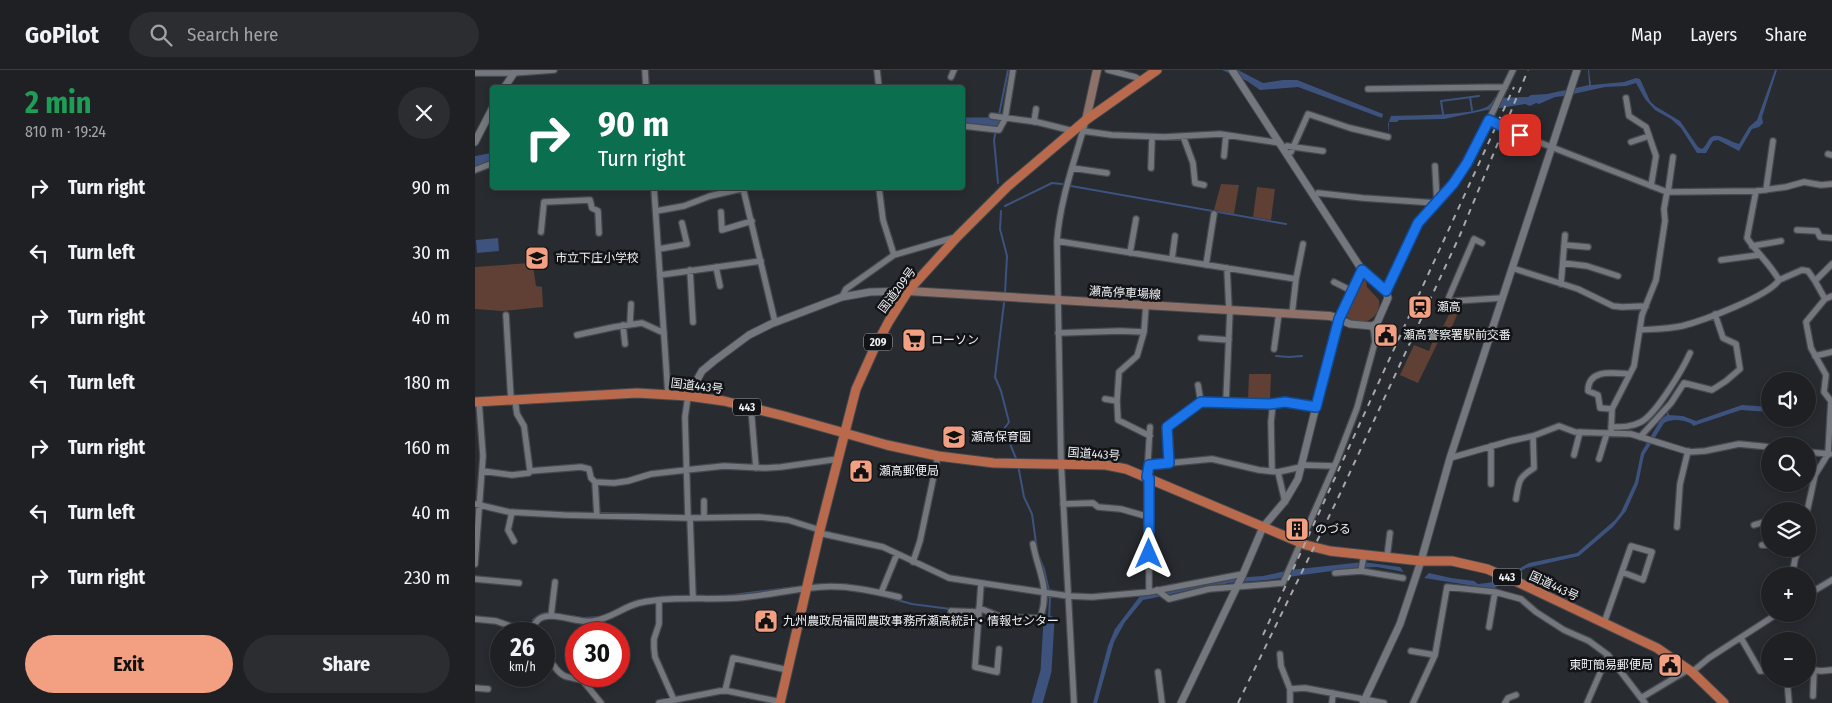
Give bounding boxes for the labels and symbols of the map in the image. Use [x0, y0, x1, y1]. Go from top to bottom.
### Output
pin [1499, 114, 1541, 156]
school or university icon: 市立下庄小学校 [524, 245, 550, 271]
place label: 市立下庄小学校 [555, 251, 639, 265]
street label: 国道209号 [875, 265, 919, 315]
street label: 瀬高停車場線 [1089, 284, 1161, 302]
station icon: 瀬高 [1407, 294, 1433, 320]
place label: 瀬高 [1437, 300, 1461, 314]
public building icon: 瀬高警察署駅前交番 [1373, 322, 1399, 348]
supermarket icon: ローソン [901, 327, 927, 353]
place label: 瀬高警察署駅前交番 [1403, 328, 1511, 342]
place label: ローソン [931, 333, 979, 347]
road number: 209 [864, 334, 892, 350]
street label: 国道443号 [670, 376, 724, 396]
road number: 443 [733, 398, 761, 416]
school or university icon: 瀬高保育園 [941, 424, 967, 450]
place label: 瀬高保育園 [971, 430, 1031, 444]
street label: 国道443号 [1067, 445, 1121, 463]
public building icon: 瀬高郵便局 [848, 458, 874, 484]
place label: 瀬高郵便局 [879, 464, 939, 478]
building icon: のづる [1284, 516, 1310, 542]
place label: のづる [1315, 522, 1351, 536]
position arrow [1122, 527, 1174, 579]
road number: 443 [1493, 568, 1521, 586]
street label: 国道443号 [1527, 568, 1581, 604]
public building icon: 九州農政局福岡農政事務所瀬高統計・情報センター [753, 608, 779, 634]
place label: 九州農政局福岡農政事務所瀬高統計・情報センター [783, 614, 1059, 628]
speed limit sign: 30 [565, 622, 630, 687]
public building icon: 東町簡易郵便局 [1657, 652, 1683, 678]
place label: 東町簡易郵便局 [1569, 658, 1653, 672]

